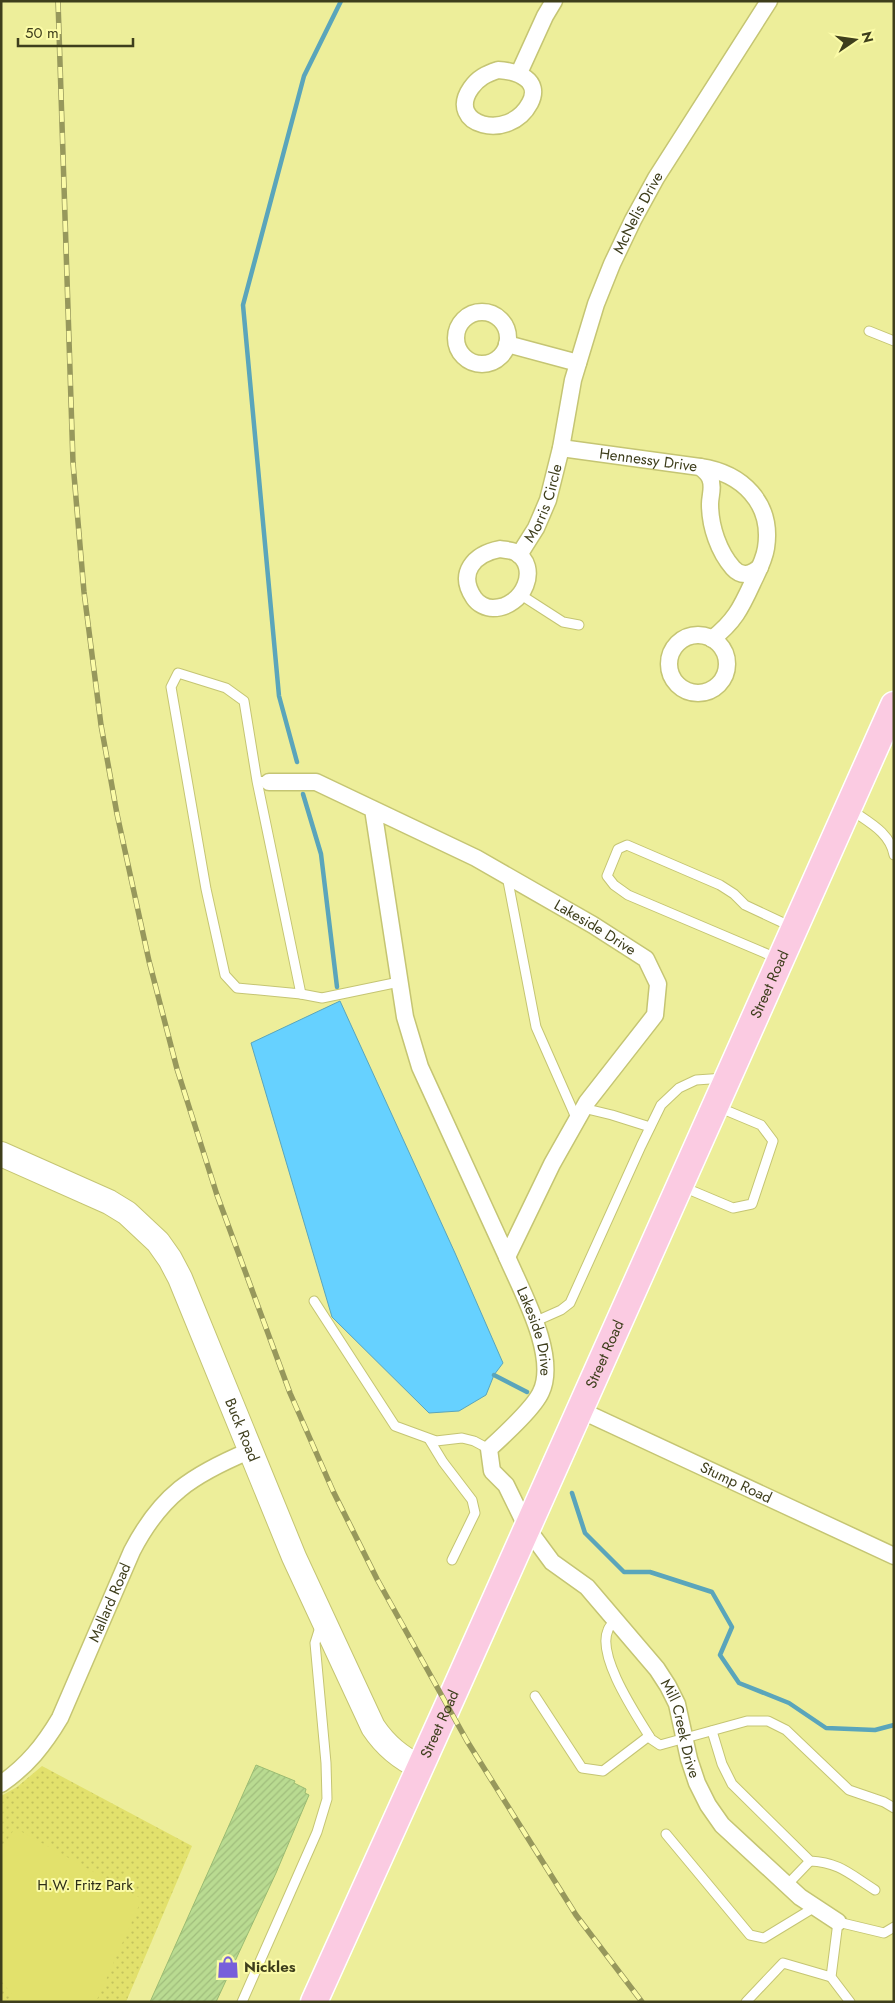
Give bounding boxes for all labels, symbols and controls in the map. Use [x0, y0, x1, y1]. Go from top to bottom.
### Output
scale bar [18, 15, 132, 47]
north arrow [830, 15, 880, 65]
text: 50 m [25, 22, 59, 44]
text: N [857, 29, 879, 45]
street label: McNelis Drive [607, 167, 669, 257]
street label: Hennessy Drive [598, 442, 699, 478]
street label: Morris Circle [519, 461, 568, 547]
street label: Lakeside Drive [550, 894, 641, 961]
street label: Street Road [745, 947, 794, 1022]
street label: Lakeside Drive [511, 1283, 557, 1377]
street label: Street Road [580, 1317, 630, 1392]
street label: Buck Road [219, 1395, 265, 1465]
street label: Stump Road [696, 1456, 775, 1509]
street label: Mallard Road [83, 1560, 137, 1646]
street label: Mill Creek Drive [655, 1674, 706, 1781]
street label: Street Road [415, 1686, 465, 1762]
park label: H.W. Fritz Park [37, 1874, 133, 1896]
shop icon: Nickles [215, 1954, 241, 1980]
place label: Nickles [244, 1956, 296, 1978]

